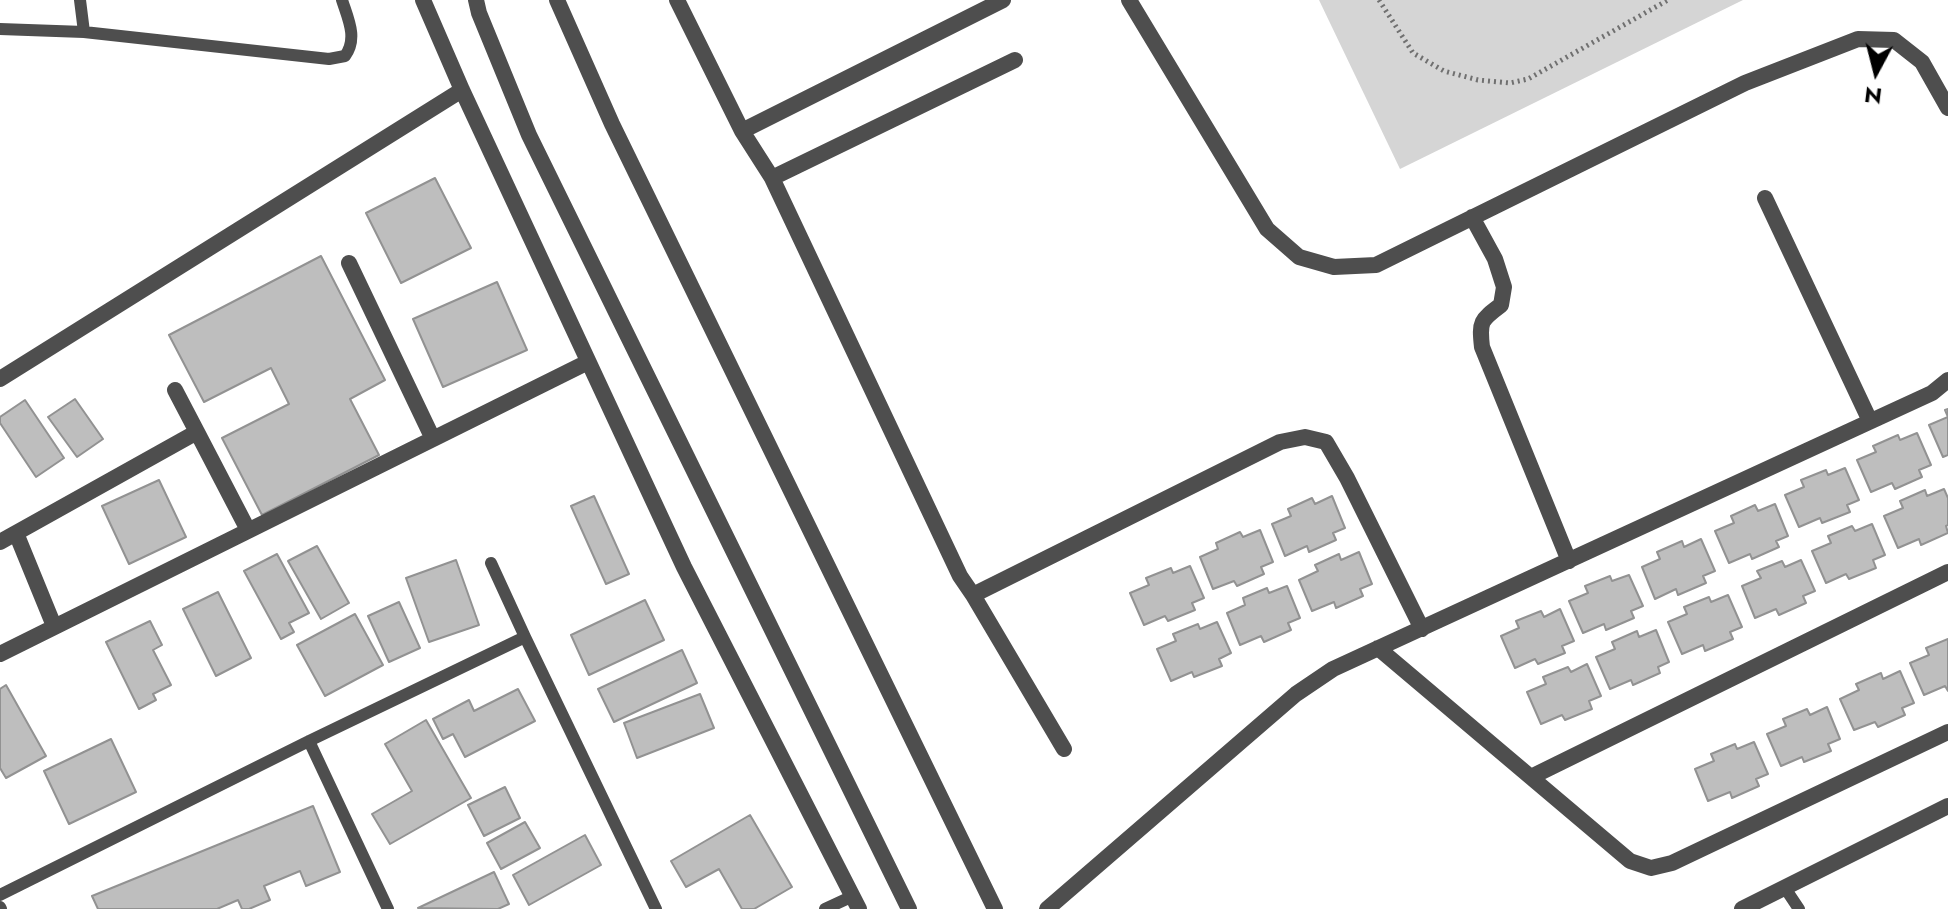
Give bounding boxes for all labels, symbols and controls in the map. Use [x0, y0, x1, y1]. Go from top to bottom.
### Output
north arrow [1836, 32, 1916, 112]
text: N [1862, 79, 1884, 113]

